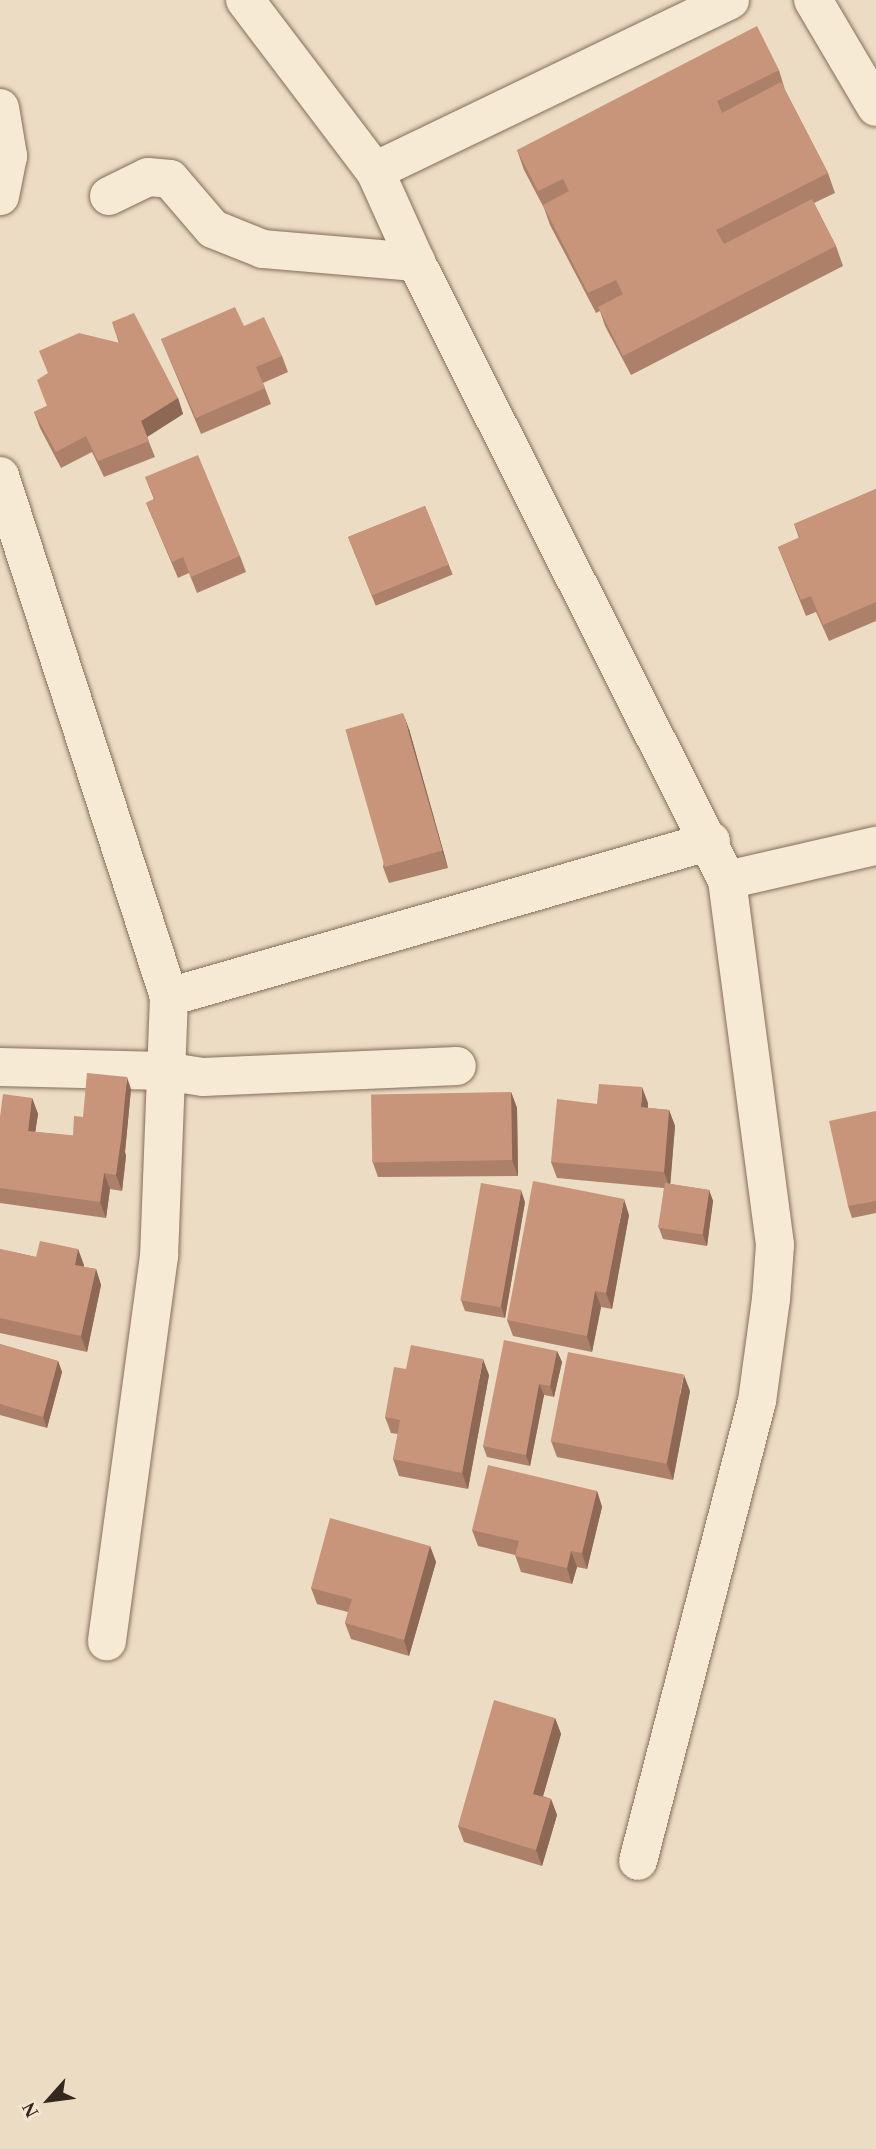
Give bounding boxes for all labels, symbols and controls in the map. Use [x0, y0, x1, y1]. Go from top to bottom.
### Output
north arrow [14, 2065, 84, 2135]
text: N [18, 2099, 43, 2121]

